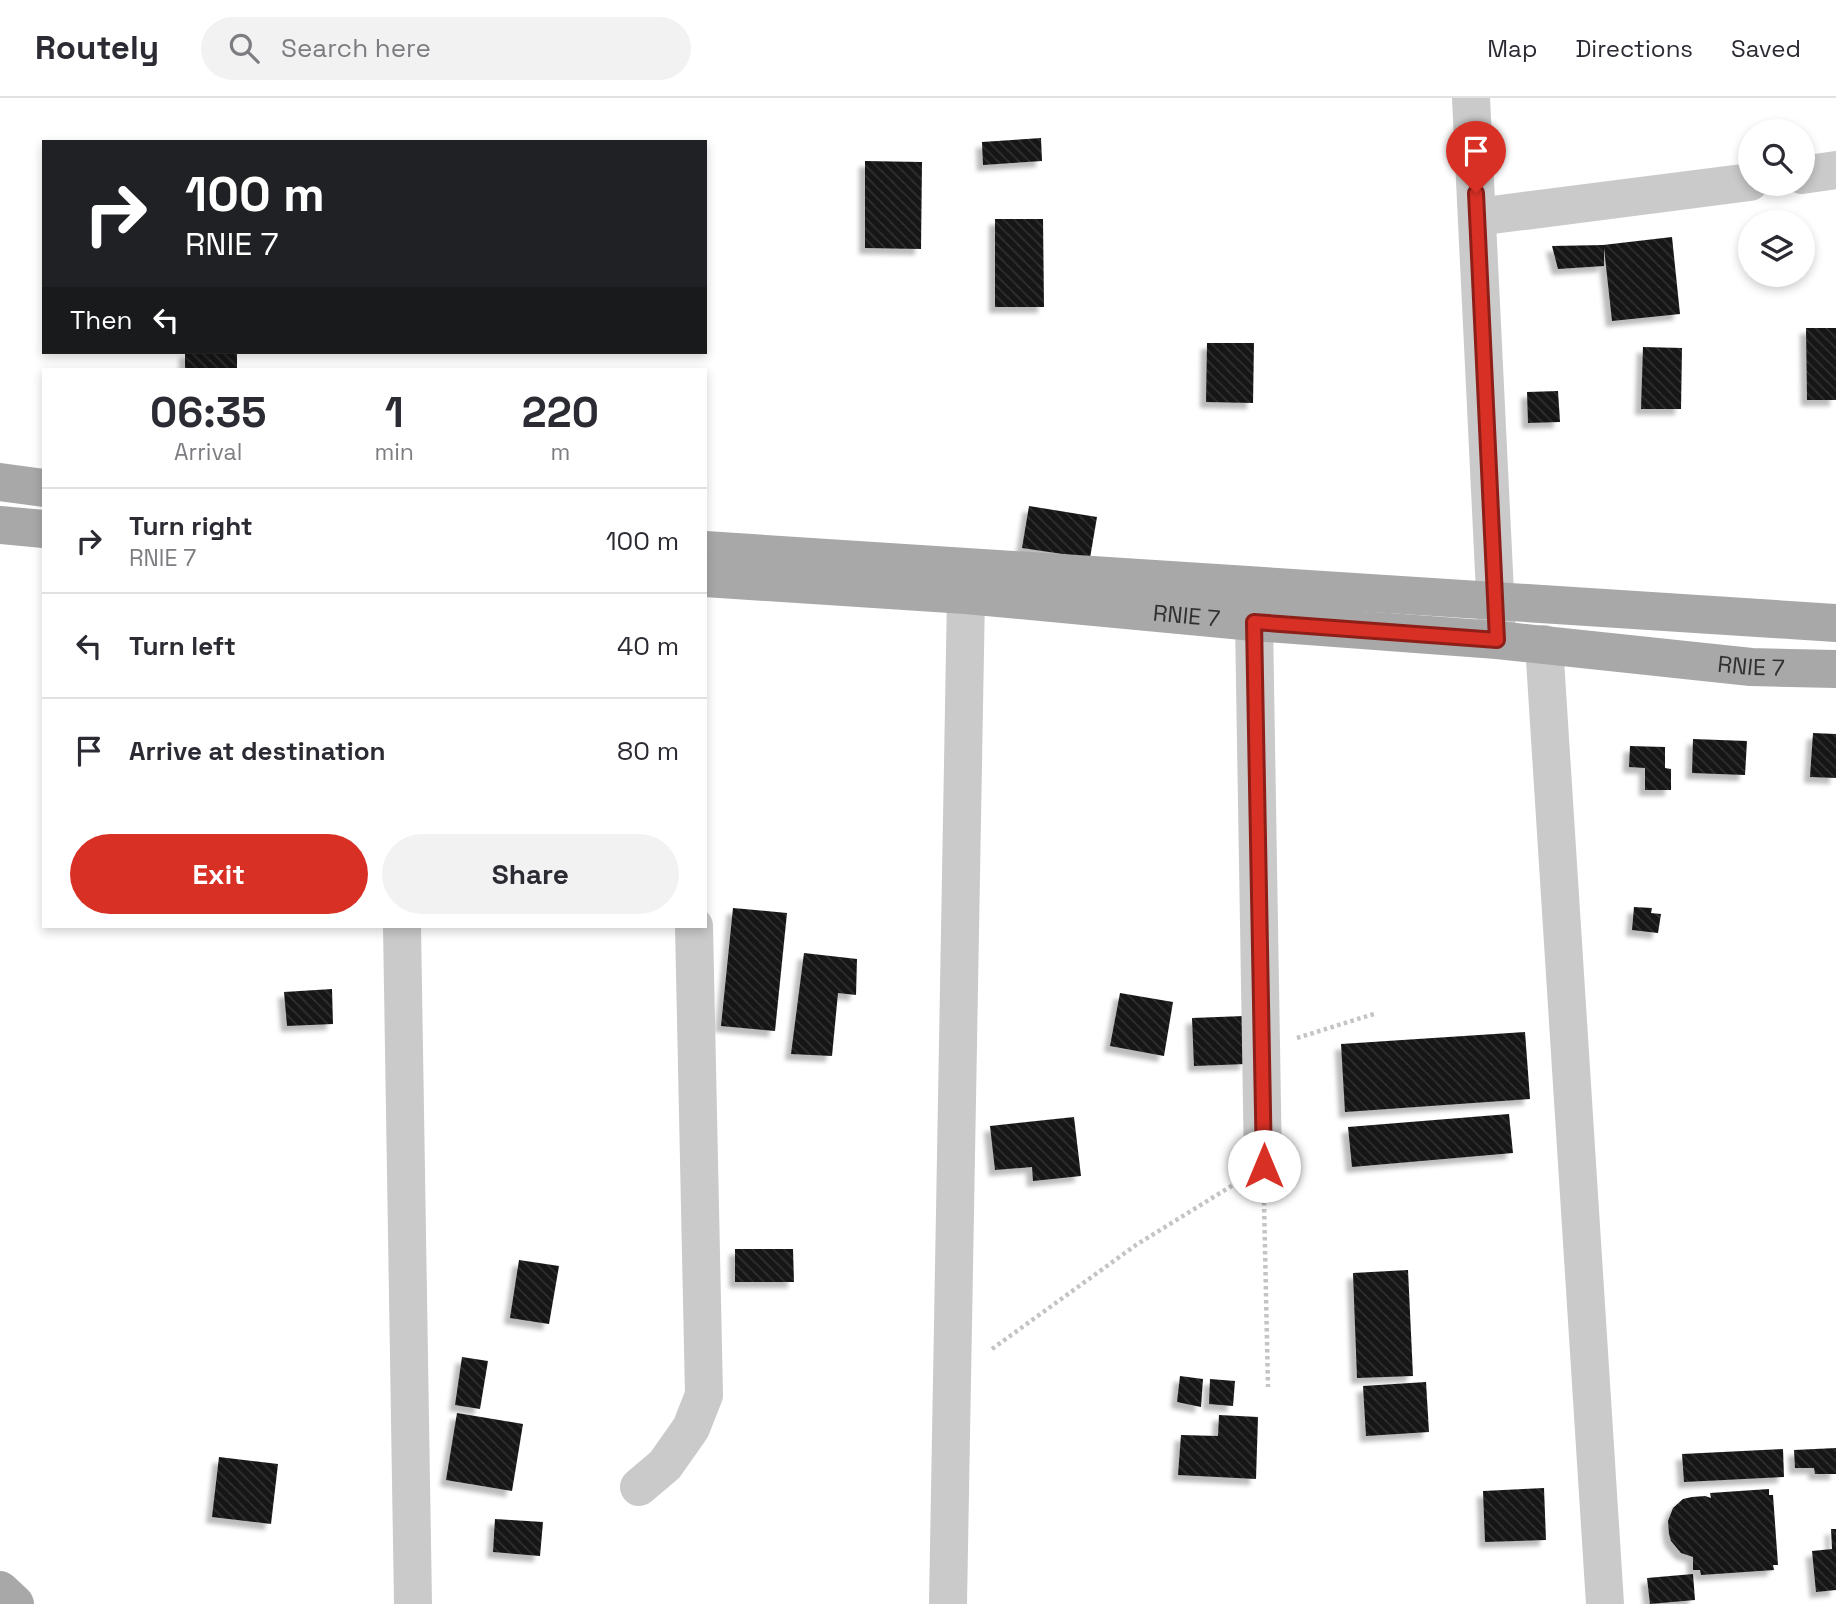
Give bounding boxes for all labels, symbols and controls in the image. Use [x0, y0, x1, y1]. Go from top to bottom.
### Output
search box [201, 17, 691, 80]
text: Routely [35, 27, 159, 69]
icon: search [225, 29, 263, 67]
text: Search here [281, 31, 431, 65]
text: Map [1487, 33, 1537, 64]
text: Directions [1575, 33, 1693, 64]
text: Saved [1731, 33, 1801, 64]
map controls [1738, 119, 1815, 287]
button: search [1738, 119, 1815, 196]
pin [1446, 121, 1506, 193]
icon: arrive [1457, 132, 1495, 170]
text: 100 m [185, 163, 325, 225]
icon: right [70, 168, 161, 259]
button: layers [1738, 210, 1815, 287]
text: RNIE 7 [185, 224, 279, 264]
icon: left [147, 301, 185, 339]
text: Then [70, 303, 133, 337]
text: 06:35 [150, 386, 266, 439]
text: 1 [385, 386, 404, 439]
text: 220 [522, 386, 599, 439]
text: Arrival [174, 437, 242, 467]
text: min [374, 437, 414, 467]
text: m [551, 437, 570, 467]
text: Turn right [129, 509, 253, 543]
icon: right [70, 522, 108, 560]
text: 100 m [606, 524, 679, 558]
text: RNIE 7 [129, 543, 196, 573]
street label: RNIE 7 [1152, 598, 1221, 634]
icon: left [70, 627, 108, 665]
text: Turn left [129, 629, 236, 663]
text: 40 m [617, 629, 679, 663]
street label: RNIE 7 [1716, 649, 1785, 683]
icon: arrive [70, 732, 108, 770]
text: Arrive at destination [129, 734, 386, 768]
text: 80 m [617, 734, 679, 768]
button: Exit [70, 834, 368, 914]
button: Share [382, 834, 679, 914]
position arrow [1227, 1129, 1301, 1203]

